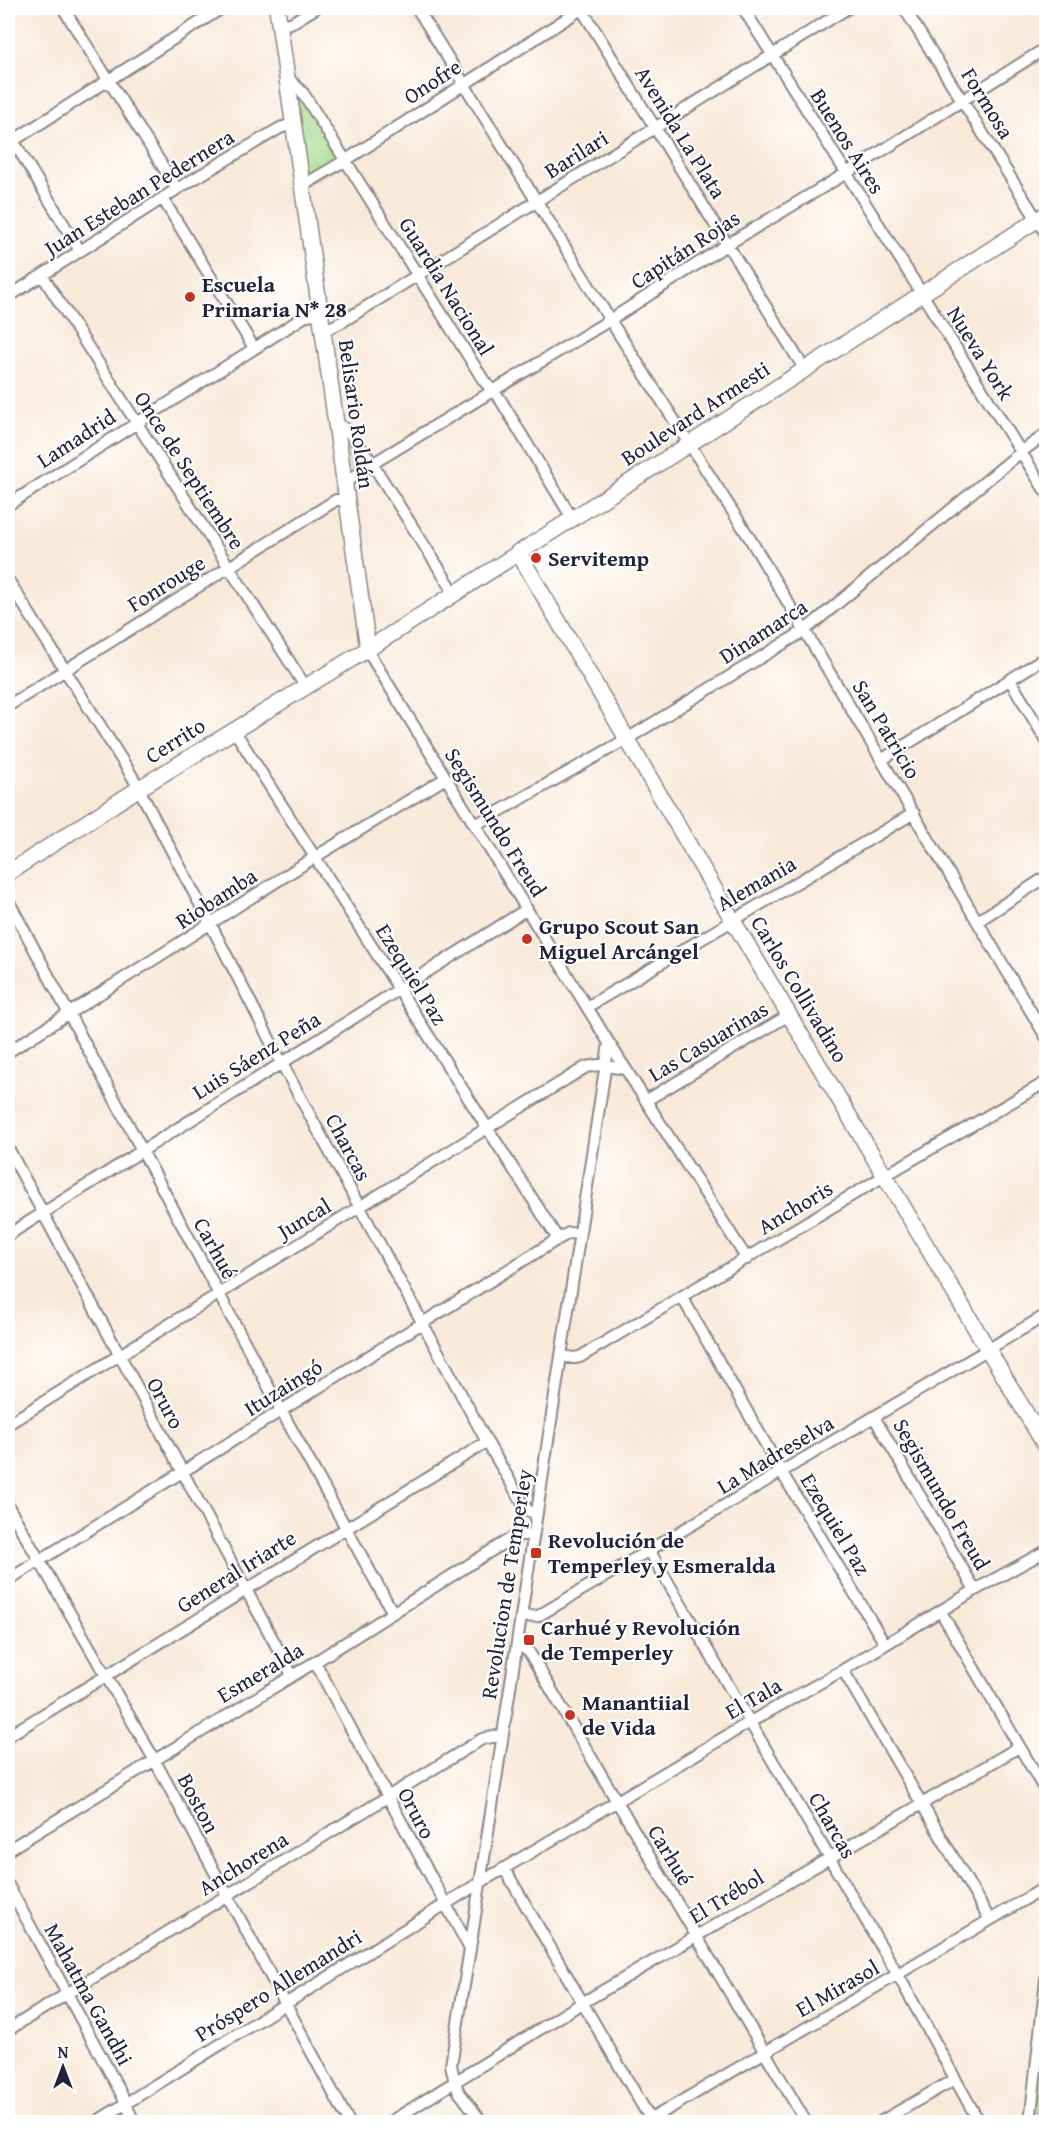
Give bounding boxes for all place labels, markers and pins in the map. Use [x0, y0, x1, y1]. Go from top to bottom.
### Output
place label: Escuela Primaria N* 28 [202, 268, 347, 325]
marker: Escuela Primaria N* 28 [183, 290, 197, 304]
place label: Servitemp [548, 542, 649, 574]
marker: Servitemp [529, 551, 543, 565]
place label: Grupo Scout San Miguel Arcángel [539, 910, 699, 967]
marker: Grupo Scout San Miguel Arcángel [520, 932, 534, 946]
place label: Revolución de Temperley y Esmeralda [548, 1524, 777, 1581]
marker: Revolución de Temperley y Esmeralda [529, 1546, 543, 1560]
place label: Carhué y Revolución de Temperley [541, 1611, 740, 1668]
marker: Carhué y Revolución de Temperley [522, 1633, 536, 1647]
place label: Manantiial de Vida [582, 1686, 690, 1743]
marker: Manantiial de Vida [563, 1708, 577, 1722]

